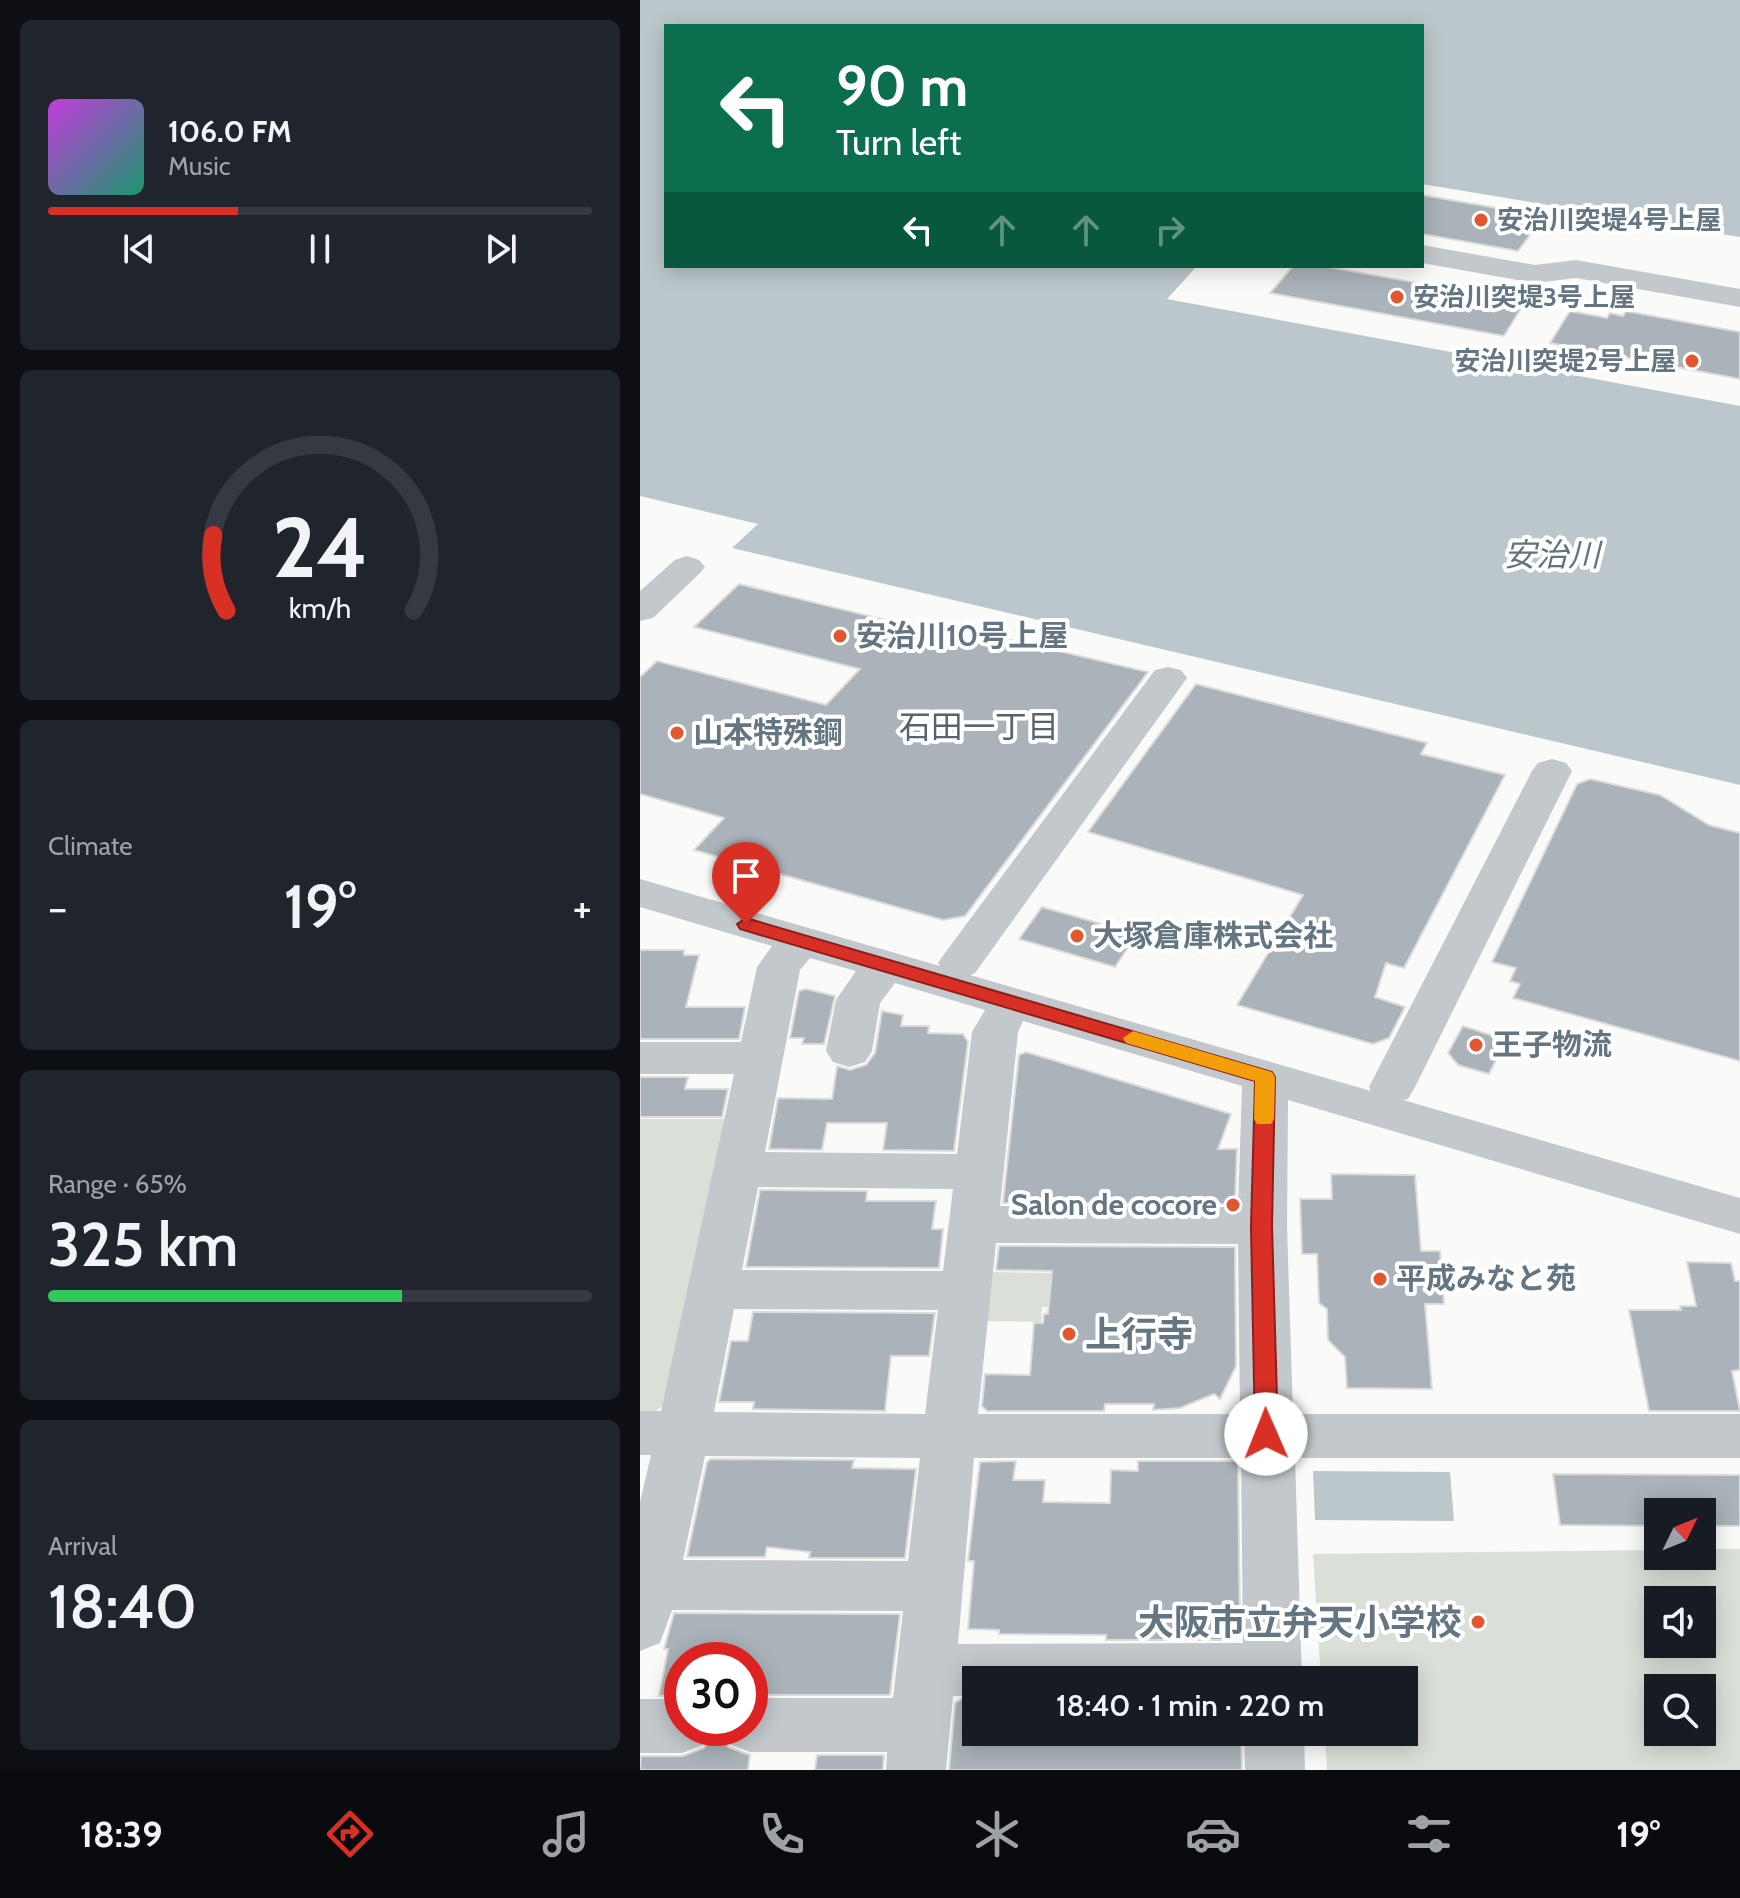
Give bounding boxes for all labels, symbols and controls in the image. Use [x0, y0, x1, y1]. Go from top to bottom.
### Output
text: 90 m [836, 52, 968, 120]
icon: left [704, 56, 808, 160]
text: 106.0 FM [168, 113, 292, 150]
text: Turn left [836, 120, 961, 164]
text: Music [168, 150, 231, 182]
place label: 安治川突堤4号上屋 [1497, 204, 1721, 236]
icon: left [896, 208, 940, 252]
icon: ahead [980, 208, 1024, 252]
icon: ahead [1064, 208, 1108, 252]
icon: right [1148, 208, 1192, 252]
marker: 安治川突堤4号上屋 [1472, 211, 1490, 229]
icon: previous [117, 227, 161, 271]
icon: pause [298, 227, 342, 271]
icon: next [479, 227, 523, 271]
place label: 安治川突堤3号上屋 [1413, 281, 1635, 313]
marker: 安治川突堤3号上屋 [1388, 288, 1406, 306]
place label: 安治川突堤2号上屋 [1454, 345, 1676, 377]
marker: 安治川突堤2号上屋 [1683, 352, 1701, 370]
text: 24 [272, 497, 368, 598]
water label: 安治川 [1504, 535, 1603, 574]
text: km/h [289, 590, 351, 625]
place label: 安治川10号上屋 [856, 617, 1068, 654]
marker: 安治川10号上屋 [831, 627, 849, 645]
district label: 石田一丁目 [899, 707, 1059, 746]
place label: 山本特殊鋼 [693, 714, 843, 751]
marker: 山本特殊鋼 [668, 724, 686, 742]
text: Climate [48, 830, 133, 862]
pin [712, 842, 780, 924]
icon: arrive [724, 854, 768, 898]
text: 19° [284, 870, 356, 943]
text: − [48, 881, 67, 934]
text: + [573, 881, 592, 934]
place label: 大塚倉庫株式会社 [1093, 917, 1333, 954]
marker: 大塚倉庫株式会社 [1068, 927, 1086, 945]
place label: 王子物流 [1492, 1026, 1612, 1063]
marker: 王子物流 [1467, 1036, 1485, 1054]
text: Range · 65% [48, 1168, 187, 1200]
place label: Salon de cocore [1011, 1186, 1217, 1223]
marker: Salon de cocore [1224, 1196, 1242, 1214]
text: 325 km [48, 1208, 238, 1281]
place label: 平成みなと苑 [1396, 1260, 1576, 1297]
marker: 平成みなと苑 [1371, 1270, 1389, 1288]
place label: 上行寺 [1085, 1312, 1193, 1356]
marker: 上行寺 [1060, 1325, 1078, 1343]
position arrow [1224, 1392, 1308, 1476]
north arrow [1644, 1498, 1716, 1570]
map controls [1644, 1498, 1716, 1746]
text: Arrival [48, 1530, 117, 1562]
text: 18:40 [48, 1570, 197, 1643]
button: sound [1644, 1586, 1716, 1658]
place label: 大阪市立弁天小学校 [1138, 1600, 1462, 1644]
marker: 大阪市立弁天小学校 [1469, 1613, 1487, 1631]
speed limit sign: 30 [664, 1642, 768, 1746]
button: search [1644, 1674, 1716, 1746]
text: 18:40 · 1 min · 220 m [1056, 1687, 1324, 1724]
icon: directions [322, 1806, 378, 1862]
icon: music [538, 1806, 594, 1862]
icon: phone [754, 1806, 810, 1862]
icon: climate [969, 1806, 1025, 1862]
icon: car [1185, 1806, 1241, 1862]
icon: filters [1401, 1806, 1457, 1862]
text: 18:39 [80, 1812, 162, 1856]
text: 19° [1616, 1812, 1660, 1856]

